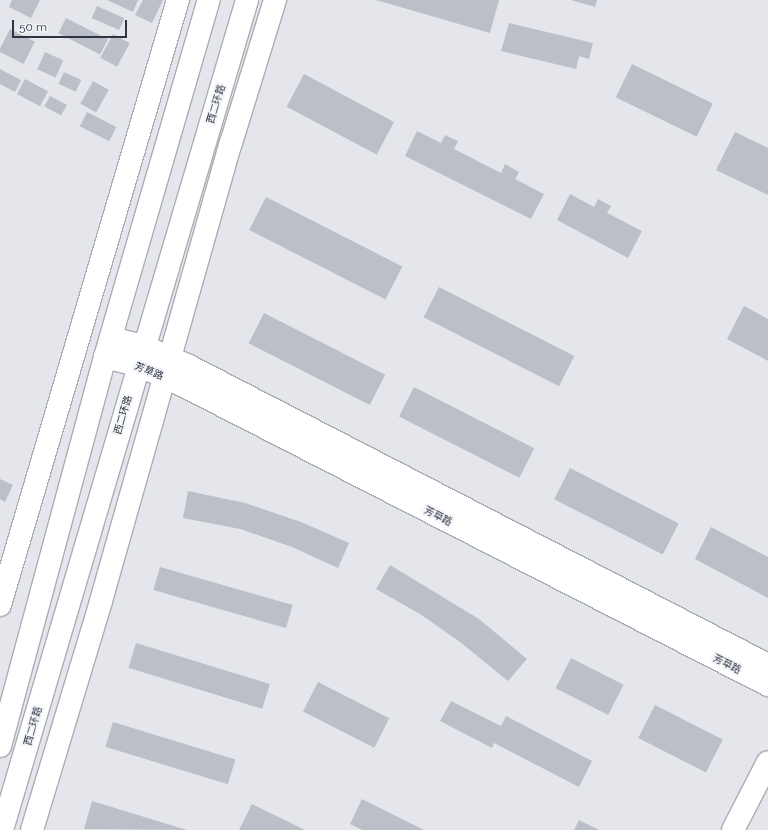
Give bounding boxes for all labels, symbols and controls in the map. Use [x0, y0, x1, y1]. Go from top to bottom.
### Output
scale bar [14, 12, 129, 38]
text: 50 m [19, 20, 47, 34]
street label: 西二环路 [204, 83, 228, 125]
street label: 芳草路 [133, 360, 165, 382]
street label: 西二环路 [112, 394, 134, 436]
street label: 芳草路 [422, 504, 454, 528]
street label: 芳草路 [711, 652, 743, 676]
street label: 西二环路 [22, 705, 44, 747]

